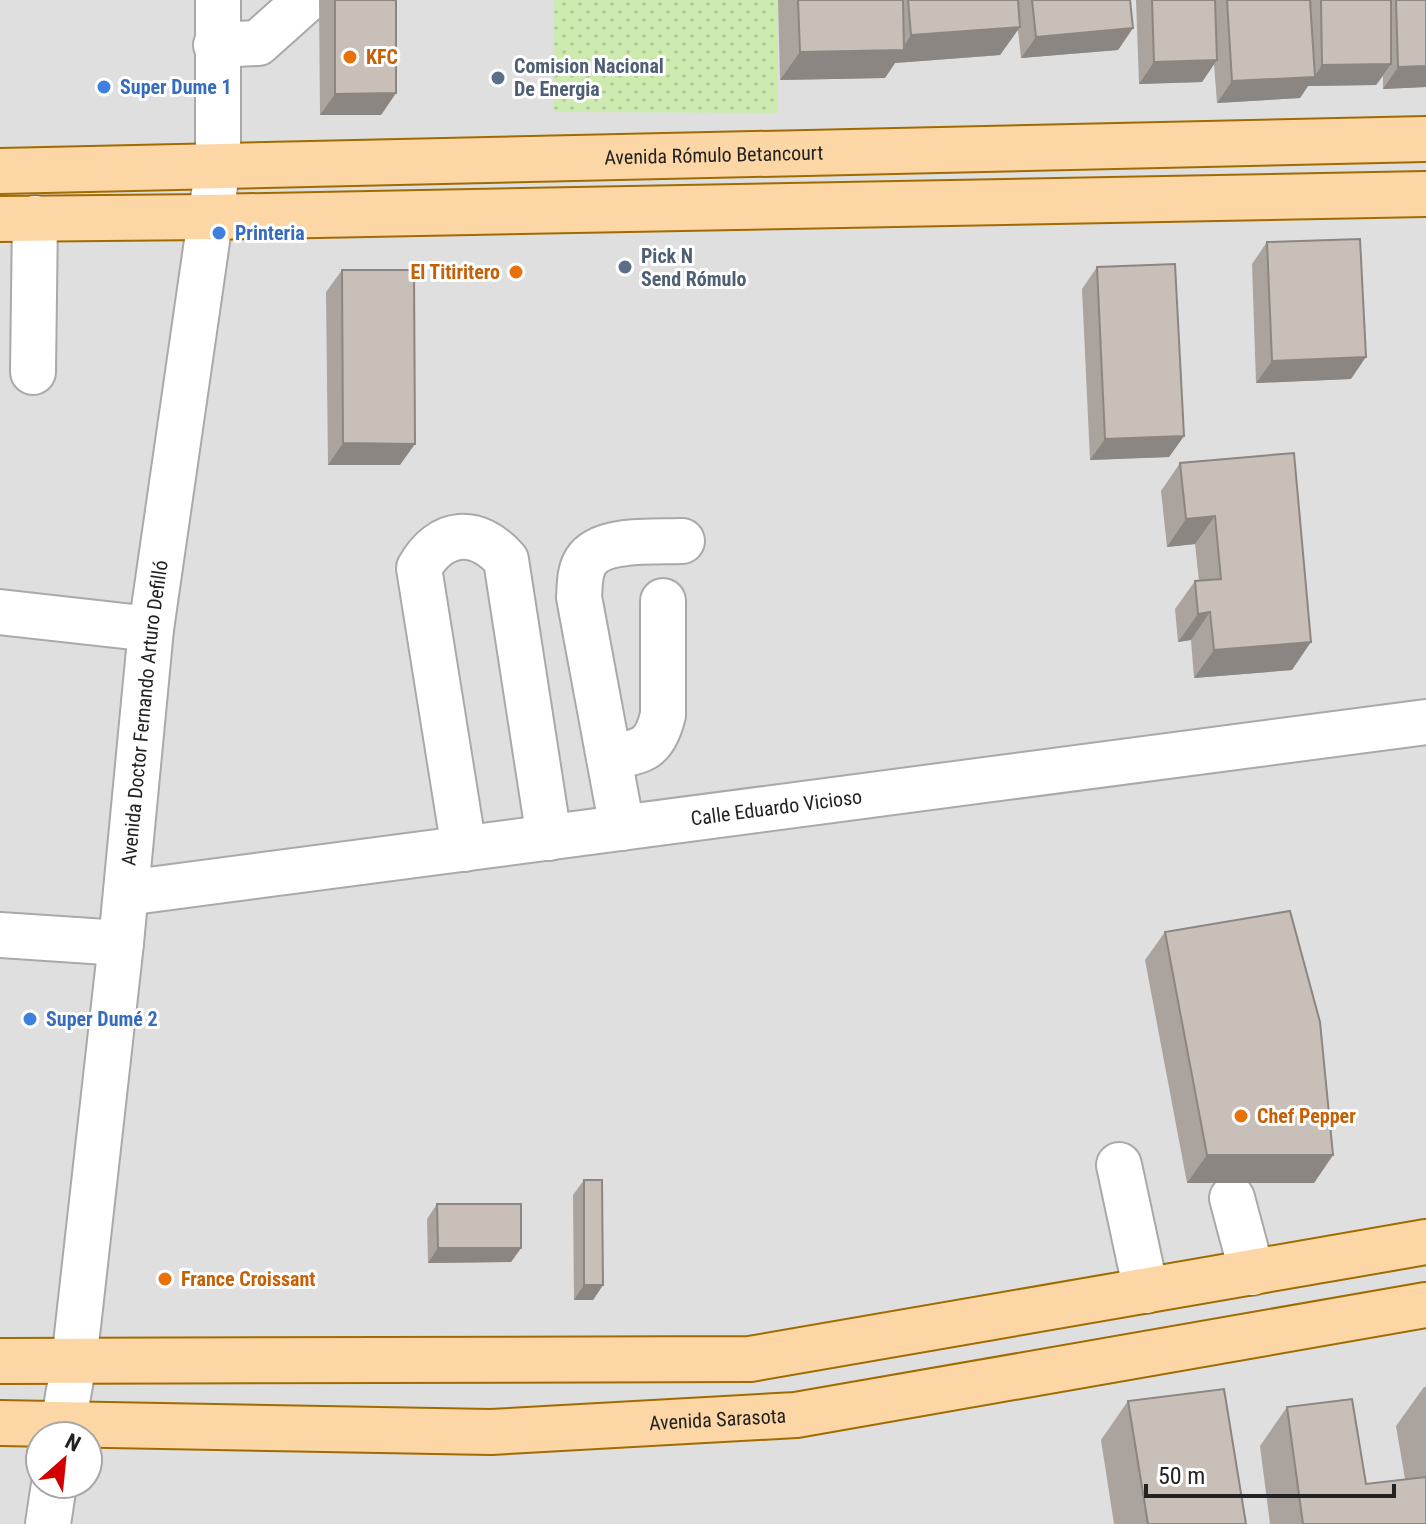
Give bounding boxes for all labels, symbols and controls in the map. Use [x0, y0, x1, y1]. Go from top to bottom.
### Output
place label: KFC [366, 45, 398, 69]
marker: KFC [341, 48, 359, 66]
place label: Comision Nacional De Energia [514, 54, 664, 101]
marker: Comision Nacional De Energia [489, 69, 507, 87]
place label: Super Dume 1 [120, 75, 232, 99]
marker: Super Dume 1 [95, 78, 113, 96]
street label: Avenida Rómulo Betancourt [604, 141, 824, 169]
place label: Printeria [235, 221, 305, 245]
marker: Printeria [210, 224, 228, 242]
place label: Pick N Send Rómulo [641, 244, 746, 291]
marker: Pick N Send Rómulo [616, 258, 634, 276]
place label: El Titiritero [410, 260, 500, 284]
marker: El Titiritero [507, 263, 525, 281]
street label: Avenida Doctor Fernando Arturo Defilló [116, 559, 173, 867]
street label: Calle Eduardo Vicioso [689, 784, 863, 831]
place label: Super Dumé 2 [46, 1007, 158, 1031]
marker: Super Dumé 2 [21, 1010, 39, 1028]
place label: Chef Pepper [1257, 1104, 1356, 1128]
marker: Chef Pepper [1232, 1107, 1250, 1125]
place label: France Croissant [181, 1267, 315, 1291]
marker: France Croissant [156, 1270, 174, 1288]
street label: Avenida Sarasota [648, 1404, 787, 1435]
north arrow [24, 1420, 104, 1500]
text: N [61, 1428, 85, 1457]
scale bar [1146, 1448, 1394, 1498]
text: 50 m [1158, 1462, 1205, 1490]

